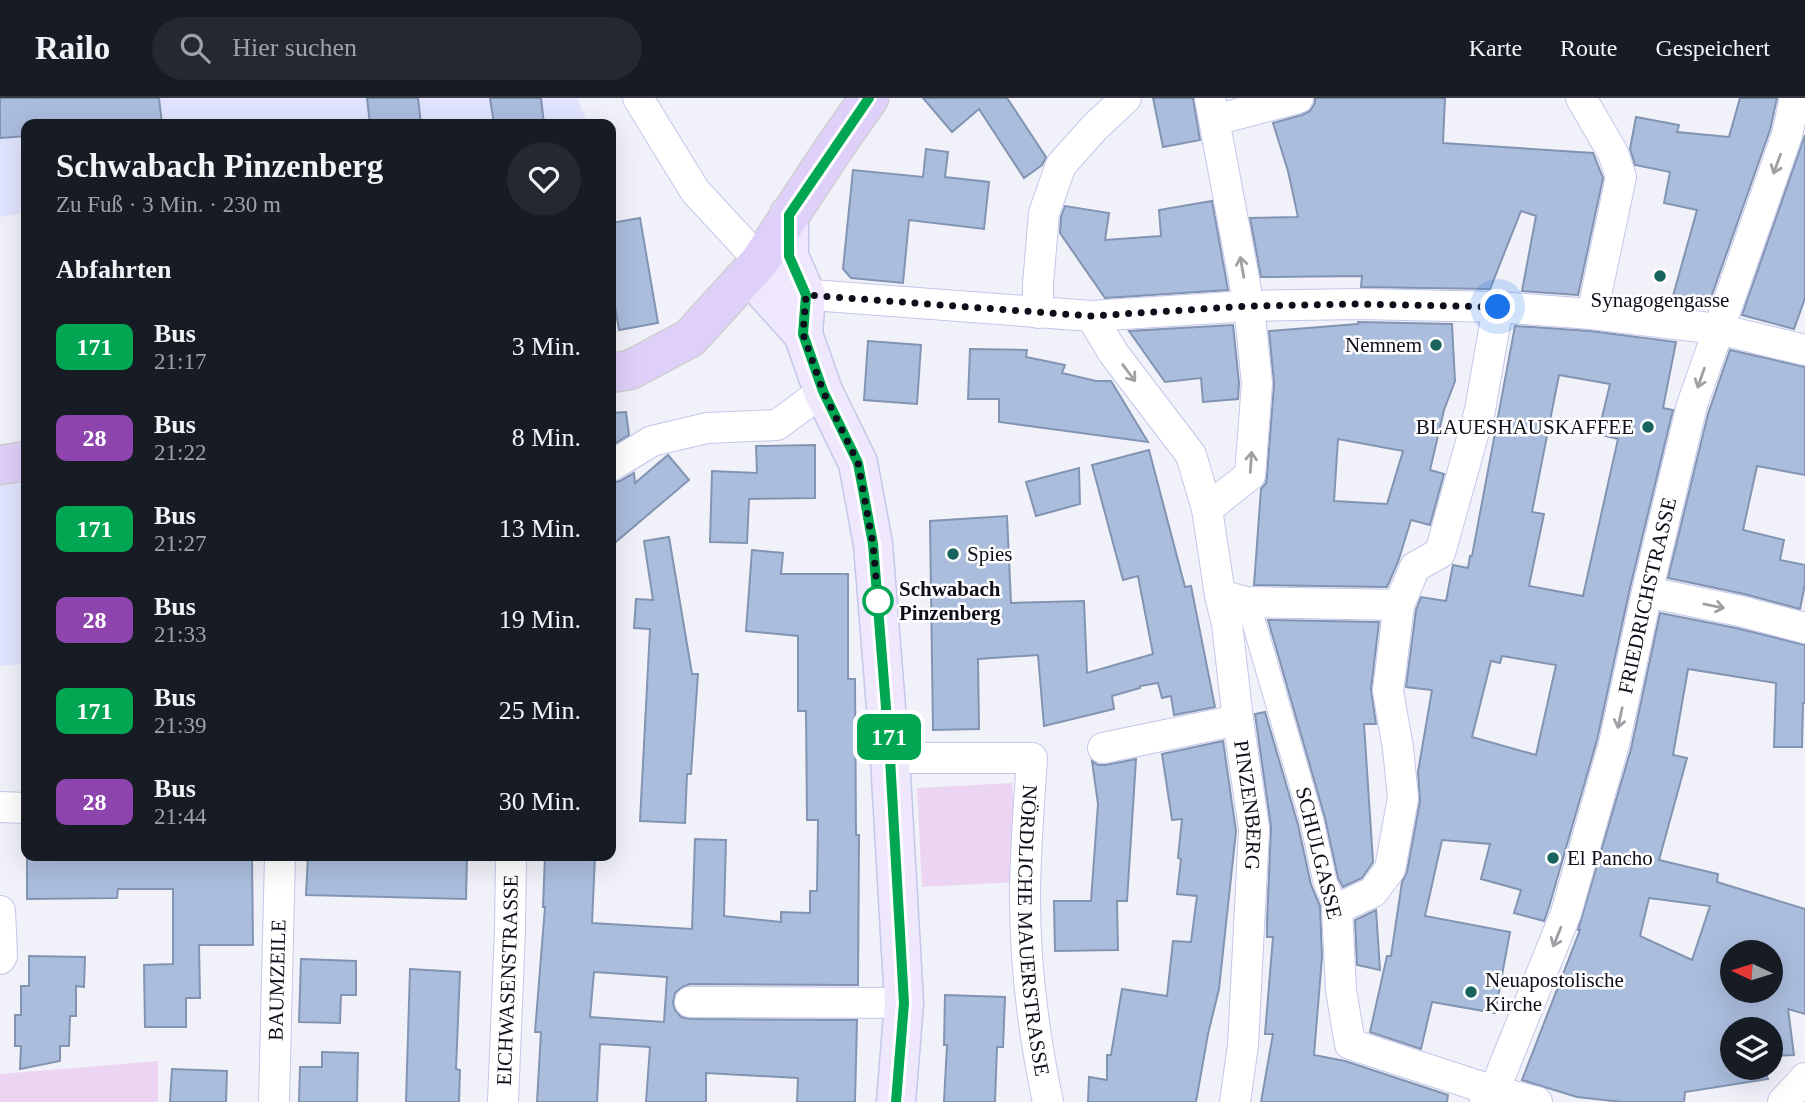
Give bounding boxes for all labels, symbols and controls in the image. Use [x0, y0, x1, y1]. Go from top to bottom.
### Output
search box [152, 17, 642, 80]
icon: search [176, 29, 214, 67]
text: Railo [35, 30, 110, 66]
text: Hier suchen [232, 33, 357, 62]
text: Karte [1469, 35, 1522, 61]
text: Route [1560, 35, 1617, 61]
text: Gespeichert [1655, 35, 1770, 61]
button: heart [507, 142, 581, 216]
text: Schwabach Pinzenberg [56, 148, 383, 184]
one-way arrow [1770, 152, 1782, 174]
text: Zu Fuß · 3 Min. · 230 m [56, 192, 281, 217]
text: Abfahrten [56, 255, 172, 284]
one-way arrow [1235, 256, 1248, 279]
marker: Synagogengasse [1652, 268, 1668, 284]
place label: Synagogengasse [1591, 288, 1729, 312]
your location [1480, 289, 1515, 324]
text: Bus [154, 319, 196, 348]
text: 3 Min. [512, 332, 581, 361]
place label: Nemnem [1345, 333, 1422, 357]
text: 171 [77, 334, 113, 360]
marker: Nemnem [1428, 337, 1444, 353]
text: 21:17 [154, 349, 206, 374]
one-way arrow [1121, 363, 1136, 382]
one-way arrow [1694, 367, 1706, 389]
text: Bus [154, 410, 196, 439]
place label: BLAUESHAUSKAFFEE [1416, 415, 1634, 439]
marker: BLAUESHAUSKAFFEE [1640, 419, 1656, 435]
text: 8 Min. [512, 423, 581, 452]
text: 28 [83, 425, 107, 451]
text: 21:22 [154, 440, 206, 465]
one-way arrow [1245, 451, 1258, 474]
street label: FRIEDRICHSTRASSE [1613, 495, 1681, 696]
text: Bus [154, 501, 196, 530]
text: 13 Min. [499, 514, 581, 543]
text: 171 [77, 516, 113, 542]
text: 21:27 [154, 531, 206, 556]
place label: Spies [967, 542, 1013, 566]
marker: Spies [945, 546, 961, 562]
place label: Schwabach Pinzenberg [899, 577, 1001, 625]
marker: Schwabach Pinzenberg [863, 586, 893, 616]
text: Bus [154, 592, 196, 621]
one-way arrow [1702, 600, 1725, 614]
text: 19 Min. [499, 605, 581, 634]
text: 28 [83, 607, 107, 633]
text: 21:33 [154, 622, 206, 647]
text: Bus [154, 683, 196, 712]
text: 25 Min. [499, 696, 581, 725]
text: 171 [77, 698, 113, 724]
one-way arrow [1612, 706, 1626, 729]
text: 21:39 [154, 713, 206, 738]
line badge: 171 [849, 714, 929, 760]
text: 171 [871, 724, 907, 750]
street label: PINZENBERG [1229, 739, 1266, 871]
text: Bus [154, 774, 196, 803]
street label: NÖRDLICHE MAUERSTRASSE [1013, 784, 1055, 1078]
street label: SCHULGASSE [1291, 784, 1347, 922]
text: 30 Min. [499, 787, 581, 816]
text: 28 [83, 789, 107, 815]
text: 21:44 [154, 804, 206, 829]
place label: El Pancho [1567, 846, 1653, 870]
marker: El Pancho [1545, 850, 1561, 866]
street label: EICHWASENSTRASSE [492, 874, 523, 1086]
street label: BAUMZEILE [263, 919, 290, 1041]
one-way arrow [1549, 925, 1562, 947]
north arrow [1720, 940, 1783, 1003]
map controls [1720, 940, 1783, 1080]
place label: Neuapostolische Kirche [1485, 968, 1624, 1016]
marker: Neuapostolische Kirche [1463, 984, 1479, 1000]
button: layers [1720, 1017, 1783, 1080]

